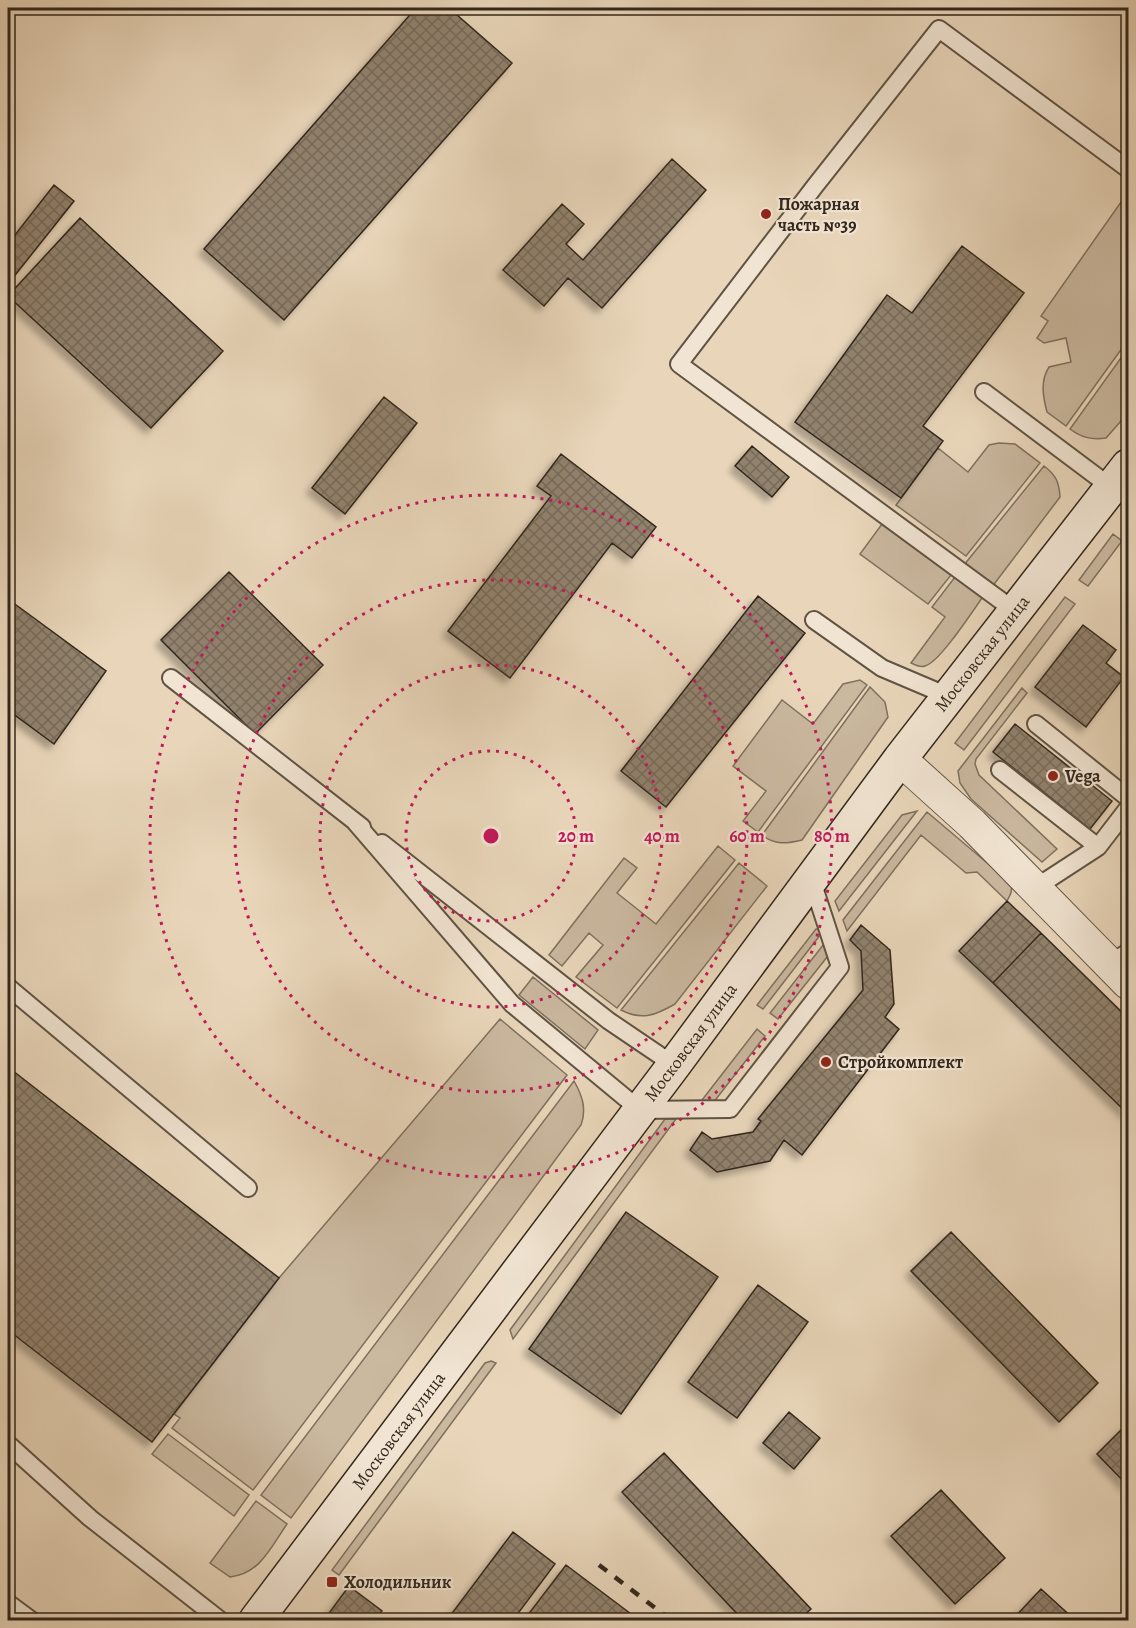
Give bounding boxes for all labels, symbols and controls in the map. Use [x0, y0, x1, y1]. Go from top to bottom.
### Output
place label: Пожарная часть №39 [778, 192, 860, 237]
marker: Пожарная часть №39 [759, 207, 773, 221]
street label: Московская улица [929, 590, 1036, 717]
place label: Vega [1064, 764, 1101, 788]
marker: Vega [1046, 769, 1060, 783]
text: 20 m [558, 824, 594, 848]
text: 40 m [644, 824, 680, 848]
text: 60 m [729, 824, 765, 848]
text: 80 m [814, 824, 850, 848]
centre of rings [481, 826, 501, 846]
street label: Московская улица [639, 978, 743, 1106]
place label: Стройкомплект [838, 1050, 963, 1074]
marker: Стройкомплект [819, 1055, 833, 1069]
street label: Московская улица [346, 1366, 451, 1495]
place label: Холодильник [344, 1570, 452, 1594]
marker: Холодильник [325, 1575, 339, 1589]

